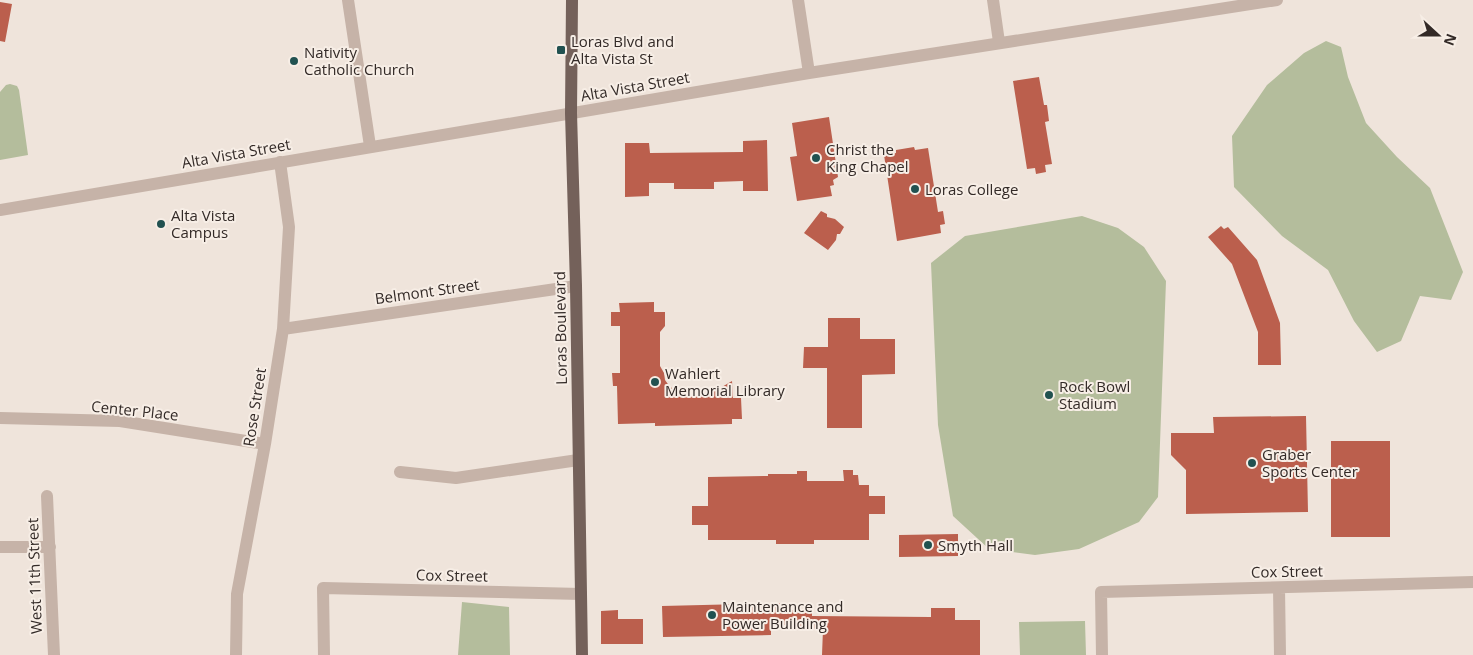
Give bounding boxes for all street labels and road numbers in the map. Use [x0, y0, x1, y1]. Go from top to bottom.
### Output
street label: Alta Vista Street [579, 67, 691, 105]
street label: Alta Vista Street [180, 134, 292, 172]
street label: Loras Boulevard [549, 271, 571, 385]
street label: Belmont Street [374, 274, 480, 308]
street label: Rose Street [238, 366, 270, 448]
street label: Center Place [90, 395, 180, 425]
street label: West 11th Street [22, 518, 46, 634]
street label: Cox Street [1251, 560, 1323, 582]
street label: Cox Street [416, 564, 488, 586]

